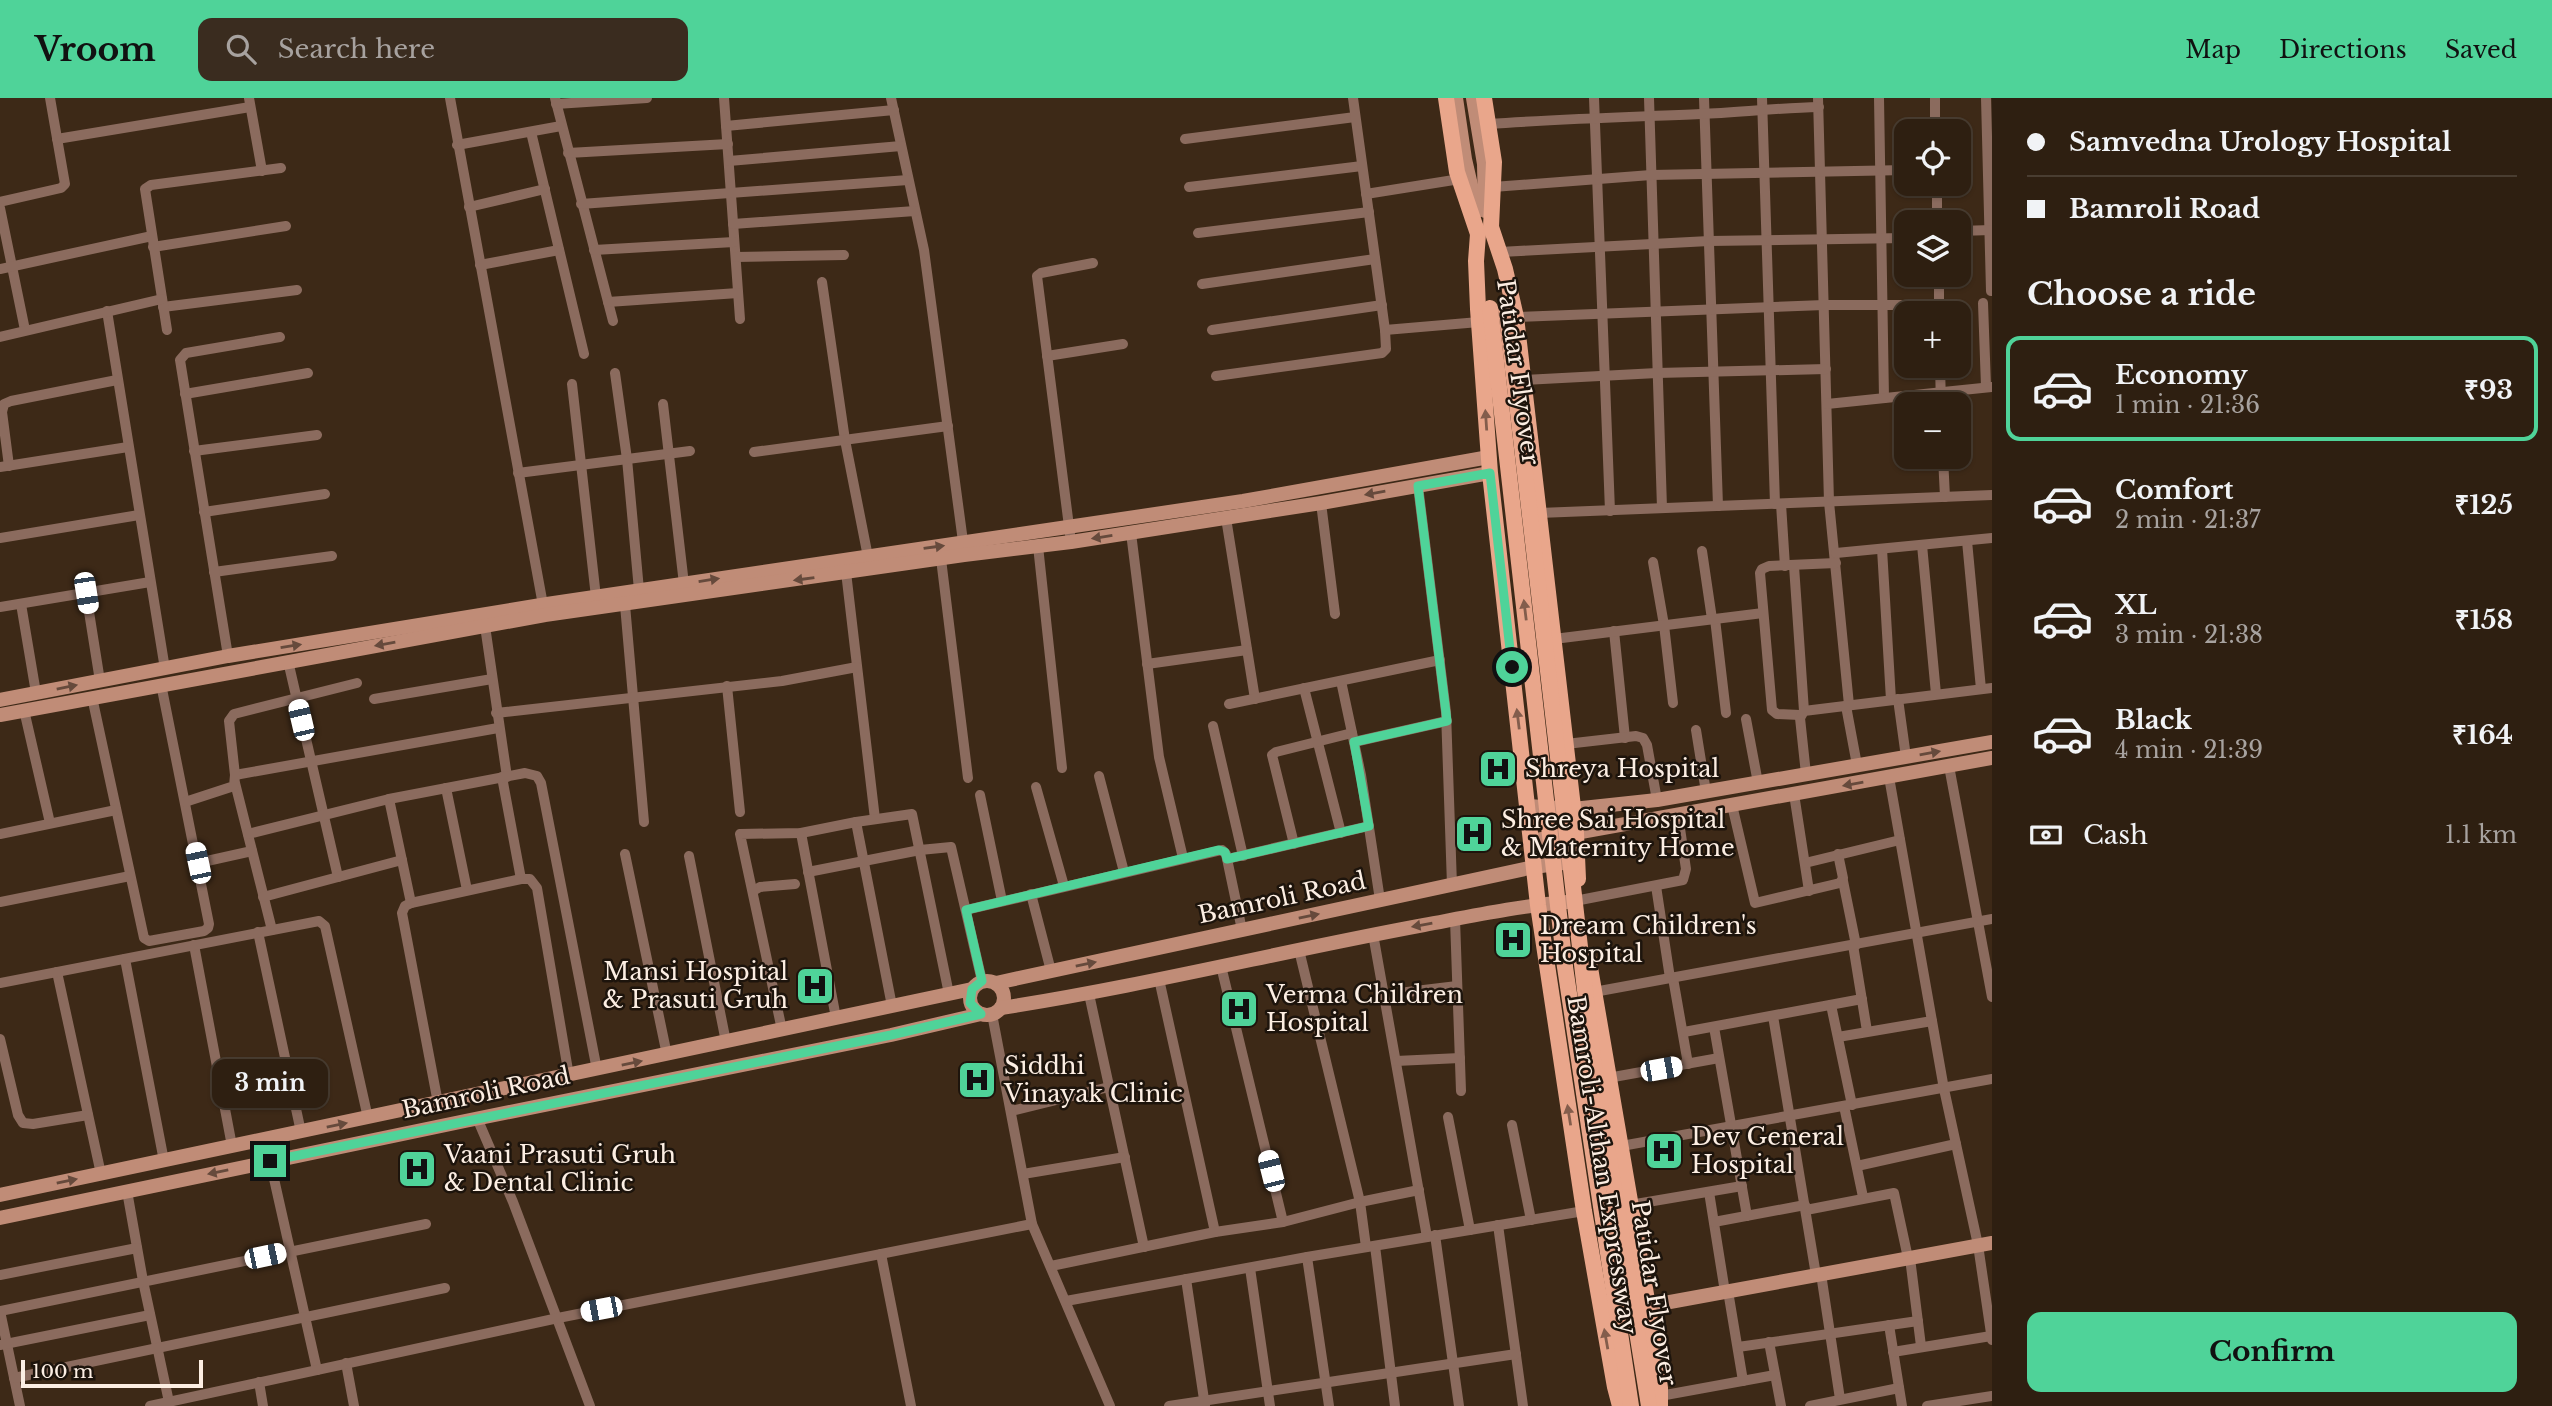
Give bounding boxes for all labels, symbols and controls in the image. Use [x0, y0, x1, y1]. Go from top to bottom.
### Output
search box [198, 18, 688, 81]
text: Vroom [35, 29, 156, 70]
icon: search [222, 30, 260, 68]
text: Search here [278, 33, 435, 65]
text: Map [2185, 35, 2241, 64]
text: Directions [2279, 35, 2407, 64]
text: Saved [2445, 35, 2517, 64]
map controls [1894, 119, 1971, 469]
button: locate [1894, 119, 1971, 196]
text: Samvedna Urology Hospital [2069, 126, 2451, 158]
text: Bamroli Road [2069, 193, 2260, 225]
button: layers [1894, 210, 1971, 287]
text: Choose a ride [2027, 274, 2256, 314]
street label: Patidar Flyover [1491, 277, 1546, 467]
button: + [1894, 301, 1971, 378]
icon: car [2031, 357, 2094, 420]
text: Economy [2115, 359, 2248, 391]
text: ₹93 [2464, 374, 2513, 406]
text: 1 min · 21:36 [2115, 391, 2260, 419]
button: − [1894, 392, 1971, 469]
one-way arrow [1480, 409, 1491, 431]
icon: car [2031, 472, 2094, 535]
text: Comfort [2115, 474, 2233, 506]
one-way arrow [1364, 488, 1386, 499]
text: ₹125 [2454, 489, 2513, 521]
text: 2 min · 21:37 [2115, 506, 2261, 534]
one-way arrow [1091, 532, 1113, 543]
one-way arrow [923, 541, 945, 552]
car [73, 571, 100, 615]
one-way arrow [792, 573, 814, 584]
one-way arrow [698, 574, 720, 585]
icon: car [2031, 587, 2094, 650]
text: XL [2115, 589, 2157, 621]
one-way arrow [1519, 599, 1530, 621]
text: ₹158 [2455, 604, 2513, 636]
text: 3 min · 21:38 [2115, 621, 2263, 649]
one-way arrow [374, 638, 396, 649]
one-way arrow [280, 640, 302, 651]
route start [1496, 651, 1528, 683]
one-way arrow [56, 681, 78, 692]
car [287, 697, 316, 743]
icon: car [2031, 702, 2094, 765]
text: Black [2115, 704, 2192, 736]
one-way arrow [1513, 708, 1524, 730]
text: ₹164 [2452, 719, 2513, 751]
text: 4 min · 21:39 [2115, 736, 2263, 764]
one-way arrow [1919, 747, 1941, 758]
hospital icon: Shreya Hospital [1477, 748, 1519, 790]
place label: Shreya Hospital [1525, 754, 1720, 783]
one-way arrow [1841, 778, 1863, 789]
place label: Shree Sai Hospital & Maternity Home [1501, 805, 1735, 862]
hospital icon: Shree Sai Hospital & Maternity Home [1453, 813, 1495, 855]
icon: cash [2027, 816, 2065, 854]
text: Cash [2083, 819, 2148, 851]
text: 1.1 km [2445, 821, 2517, 849]
car [184, 840, 213, 886]
street label: Bamroli Road [1195, 866, 1369, 929]
one-way arrow [1298, 910, 1320, 921]
place label: Dream Children's Hospital [1540, 911, 1757, 968]
hospital icon: Dream Children's Hospital [1492, 919, 1534, 961]
one-way arrow [1411, 920, 1433, 931]
place label: Mansi Hospital & Prasuti Gruh [603, 957, 788, 1014]
one-way arrow [1075, 958, 1097, 969]
hospital icon: Mansi Hospital & Prasuti Gruh [794, 965, 836, 1007]
place label: Verma Children Hospital [1265, 980, 1463, 1037]
hospital icon: Verma Children Hospital [1218, 988, 1260, 1030]
street label: Bamroli-Althan Expressway [1561, 993, 1644, 1337]
place label: Siddhi Vinayak Clinic [1003, 1051, 1183, 1108]
car [1639, 1055, 1684, 1083]
one-way arrow [621, 1057, 643, 1068]
hospital icon: Siddhi Vinayak Clinic [956, 1059, 998, 1101]
callout: 3 min [212, 1060, 328, 1108]
street label: Bamroli Road [399, 1061, 573, 1124]
text: 3 min [234, 1069, 306, 1097]
one-way arrow [1563, 1104, 1574, 1126]
one-way arrow [326, 1119, 348, 1130]
place label: Dev General Hospital [1691, 1122, 1844, 1179]
hospital icon: Dev General Hospital [1643, 1130, 1685, 1172]
place label: Vaani Prasuti Gruh & Dental Clinic [443, 1140, 676, 1197]
route end [254, 1145, 286, 1177]
hospital icon: Vaani Prasuti Gruh & Dental Clinic [396, 1148, 438, 1190]
car [1256, 1148, 1287, 1194]
one-way arrow [207, 1167, 229, 1178]
one-way arrow [56, 1176, 78, 1187]
street label: Patidar Flyover [1626, 1198, 1684, 1388]
car [243, 1241, 288, 1271]
car [579, 1295, 624, 1323]
button: Confirm [2027, 1312, 2517, 1392]
one-way arrow [1600, 1328, 1611, 1350]
scale bar [21, 1357, 203, 1389]
text: 100 m [32, 1360, 93, 1383]

